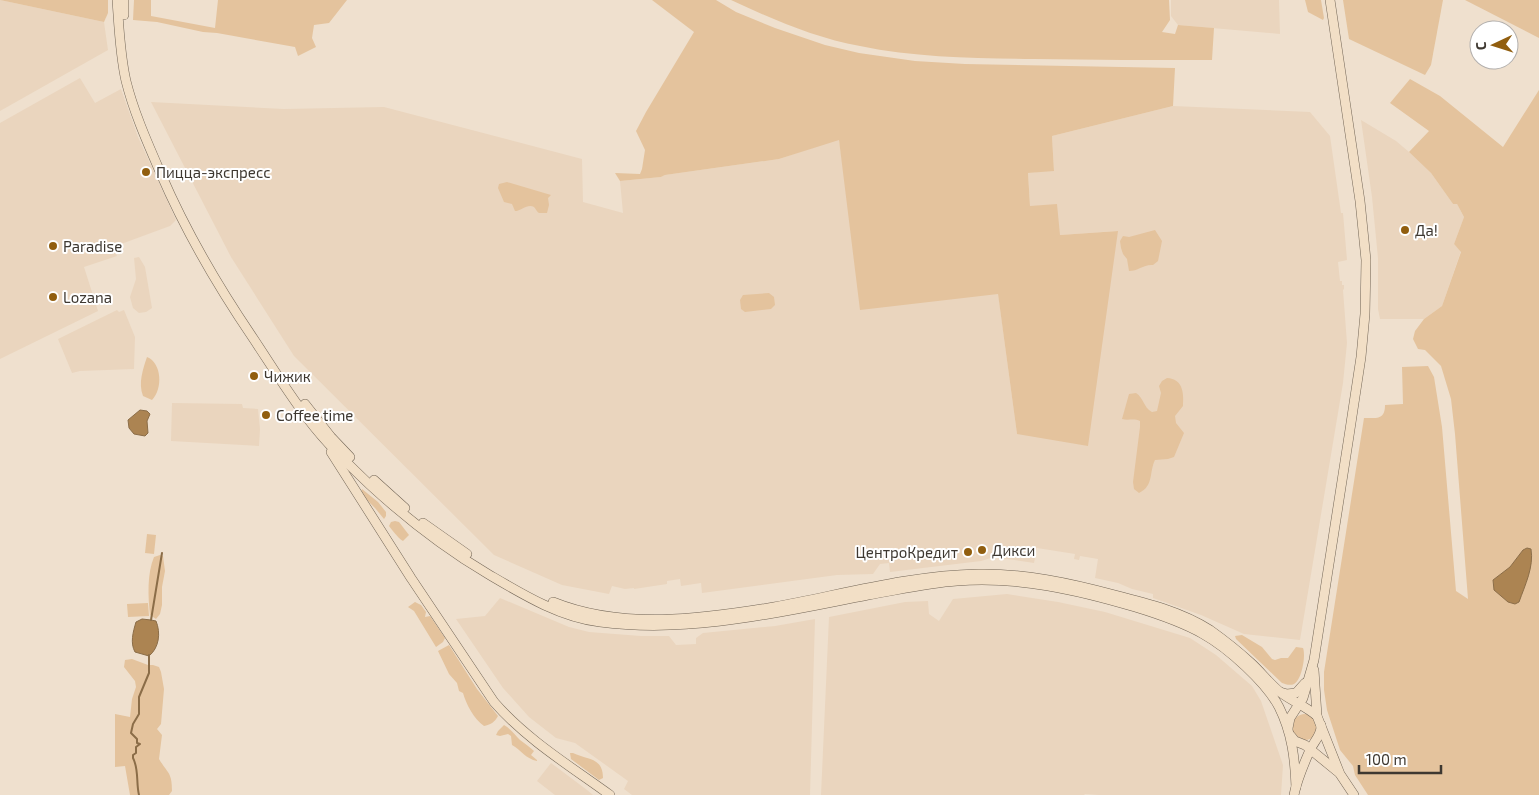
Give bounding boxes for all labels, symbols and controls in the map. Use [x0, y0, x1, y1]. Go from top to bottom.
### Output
north arrow [1469, 20, 1519, 70]
text: С [1472, 41, 1489, 51]
place label: Пицца-экспресс [156, 163, 271, 181]
marker: Пицца-экспресс [140, 166, 152, 178]
place label: Да! [1415, 221, 1438, 239]
marker: Да! [1399, 224, 1411, 236]
place label: Paradise [63, 237, 122, 255]
marker: Paradise [47, 240, 59, 252]
place label: Lozana [63, 288, 112, 306]
marker: Lozana [47, 291, 59, 303]
place label: Чижик [264, 367, 311, 385]
marker: Чижик [248, 370, 260, 382]
place label: Coffee time [276, 406, 353, 424]
marker: Coffee time [260, 409, 272, 421]
place label: Дикси [992, 541, 1035, 559]
place label: ЦентроКредит [855, 543, 958, 561]
marker: Дикси [976, 544, 988, 556]
marker: ЦентроКредит [962, 546, 974, 558]
scale bar [1359, 742, 1442, 774]
text: 100 m [1366, 750, 1407, 768]

